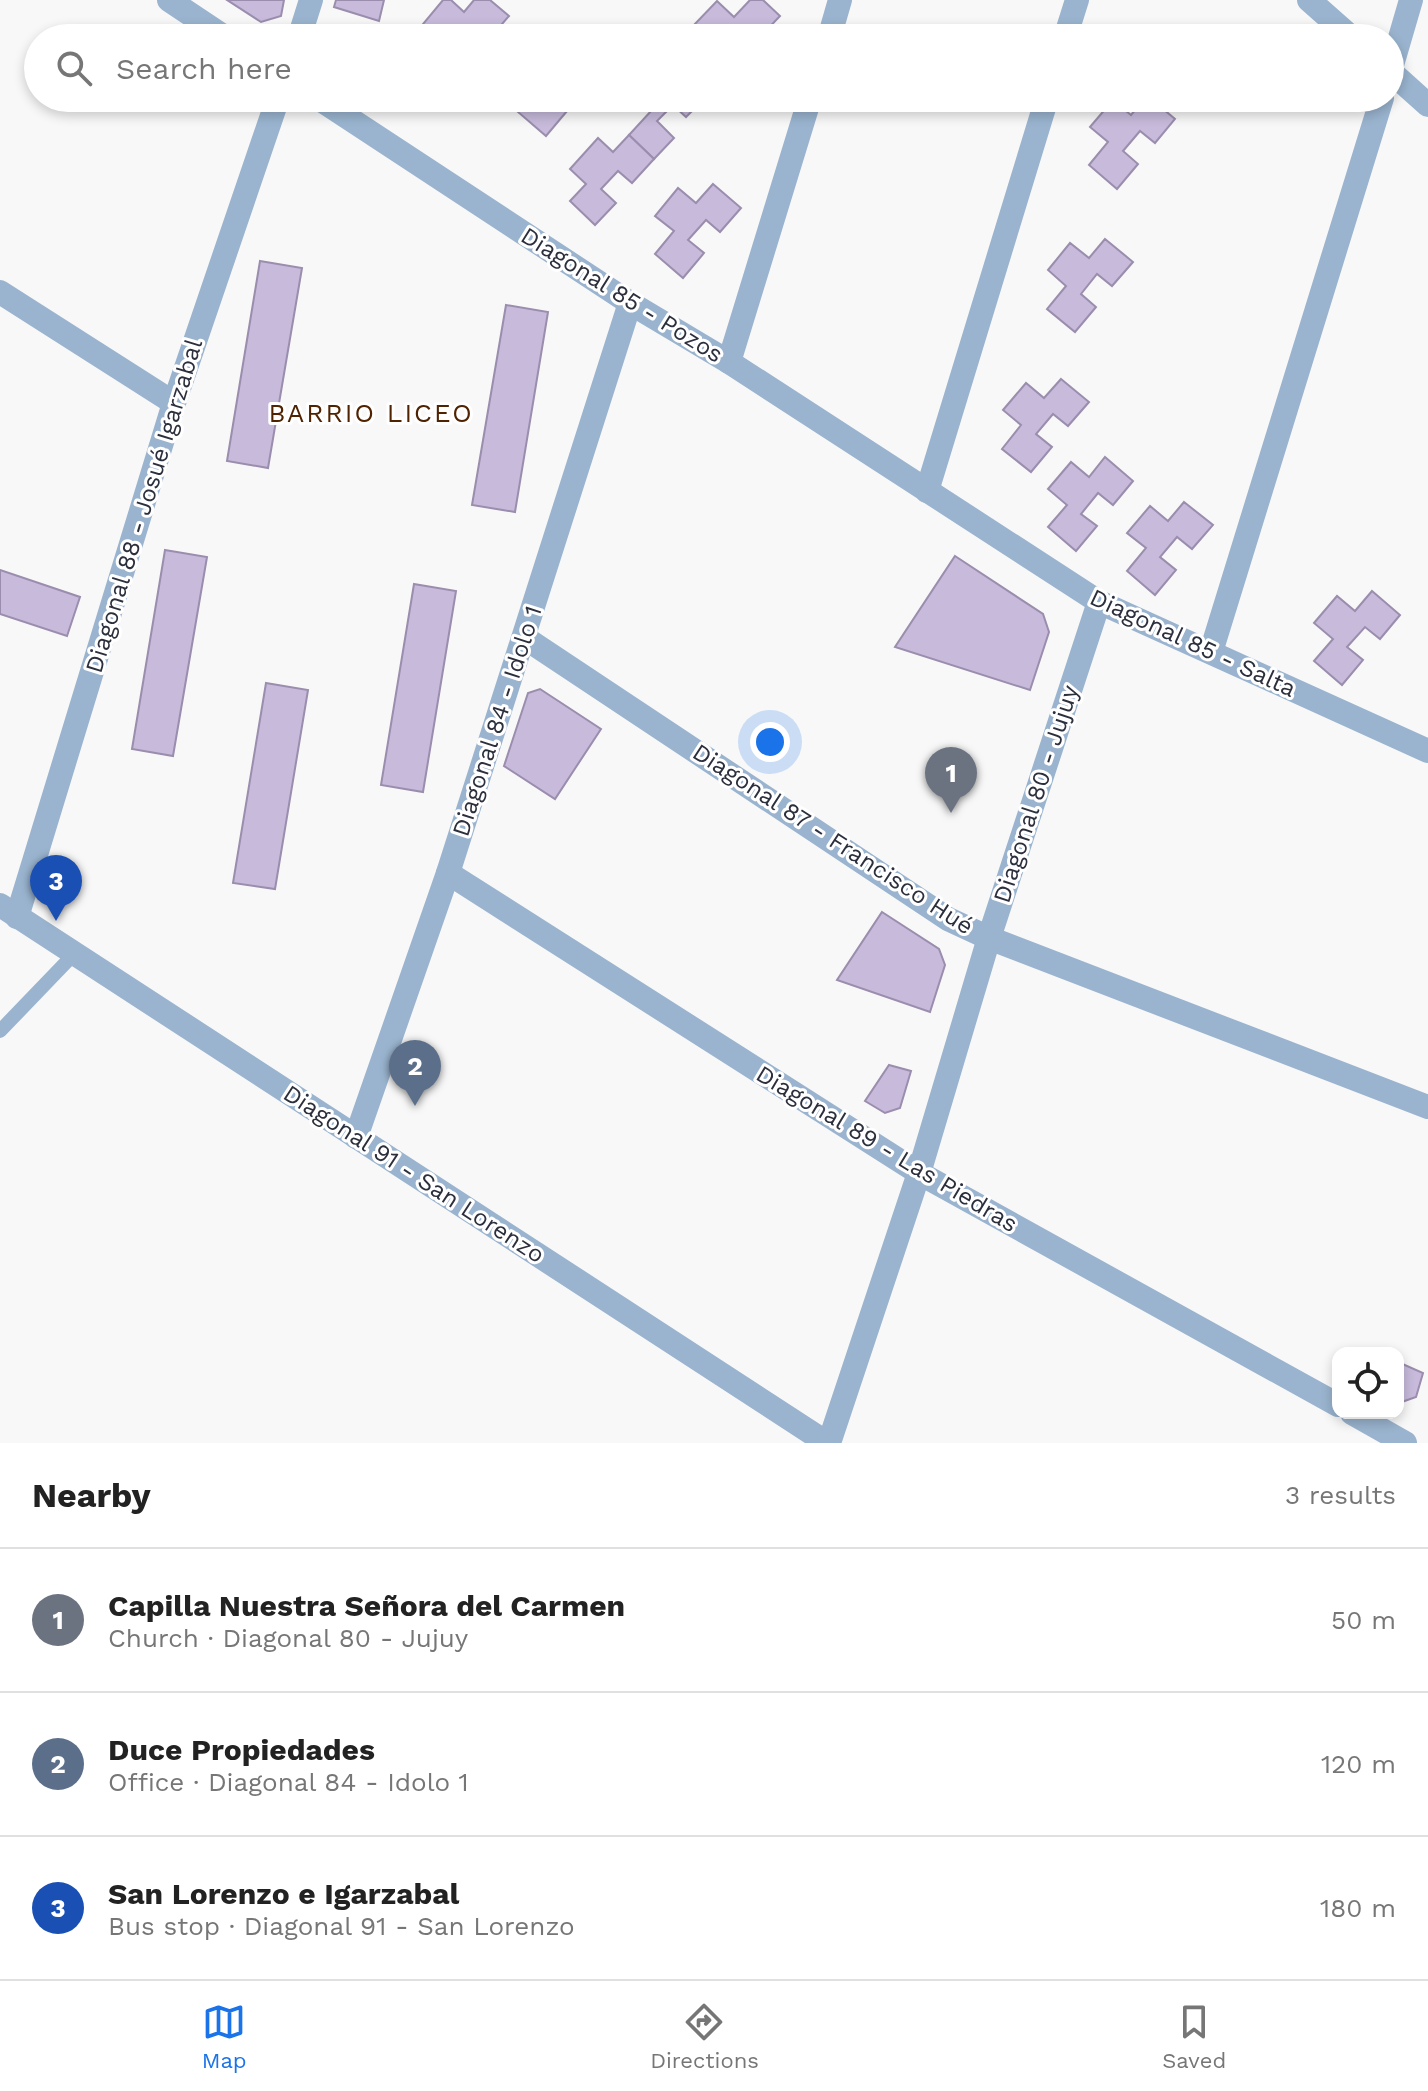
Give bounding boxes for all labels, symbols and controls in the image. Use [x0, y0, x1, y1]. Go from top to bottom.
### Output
search box [24, 24, 1404, 112]
icon: search [52, 46, 96, 90]
text: Search here [116, 51, 292, 86]
street label: Diagonal 85 - Pozos [516, 221, 728, 369]
street label: Diagonal 88 - Josué Igarzabal [80, 335, 208, 676]
district label: BARRIO LICEO [268, 398, 474, 428]
street label: Diagonal 85 - Salta [1086, 583, 1300, 703]
street label: Diagonal 84 - Idolo 1 [446, 602, 548, 840]
street label: Diagonal 80 - Jujuy [988, 681, 1085, 906]
your location [750, 722, 790, 762]
street label: Diagonal 87 - Francisco Hué [688, 738, 978, 940]
pin: 1 [925, 747, 977, 813]
pin: 3 [30, 855, 82, 921]
pin: 2 [389, 1040, 441, 1106]
street label: Diagonal 89 - Las Piedras [751, 1060, 1023, 1238]
street label: Diagonal 91 - San Lorenzo [278, 1079, 550, 1269]
map controls [1332, 1347, 1404, 1419]
button: locate [1332, 1347, 1404, 1419]
text: Nearby [32, 1475, 151, 1515]
text: 3 results [1285, 1480, 1396, 1510]
text: Capilla Nuestra Señora del Carmen [108, 1588, 625, 1623]
text: 1 [52, 1605, 64, 1635]
text: 50 m [1331, 1605, 1396, 1635]
text: Church · Diagonal 80 - Jujuy [108, 1623, 468, 1653]
text: Duce Propiedades [108, 1732, 375, 1767]
text: 2 [50, 1749, 66, 1779]
text: 120 m [1321, 1749, 1396, 1779]
text: Office · Diagonal 84 - Idolo 1 [108, 1767, 469, 1797]
text: San Lorenzo e Igarzabal [108, 1876, 459, 1911]
text: 3 [50, 1893, 66, 1923]
text: 180 m [1320, 1893, 1396, 1923]
text: Bus stop · Diagonal 91 - San Lorenzo [108, 1911, 575, 1941]
tab: Map [202, 2000, 247, 2073]
tab: Directions [650, 2000, 759, 2073]
tab: Saved [1162, 2000, 1226, 2073]

